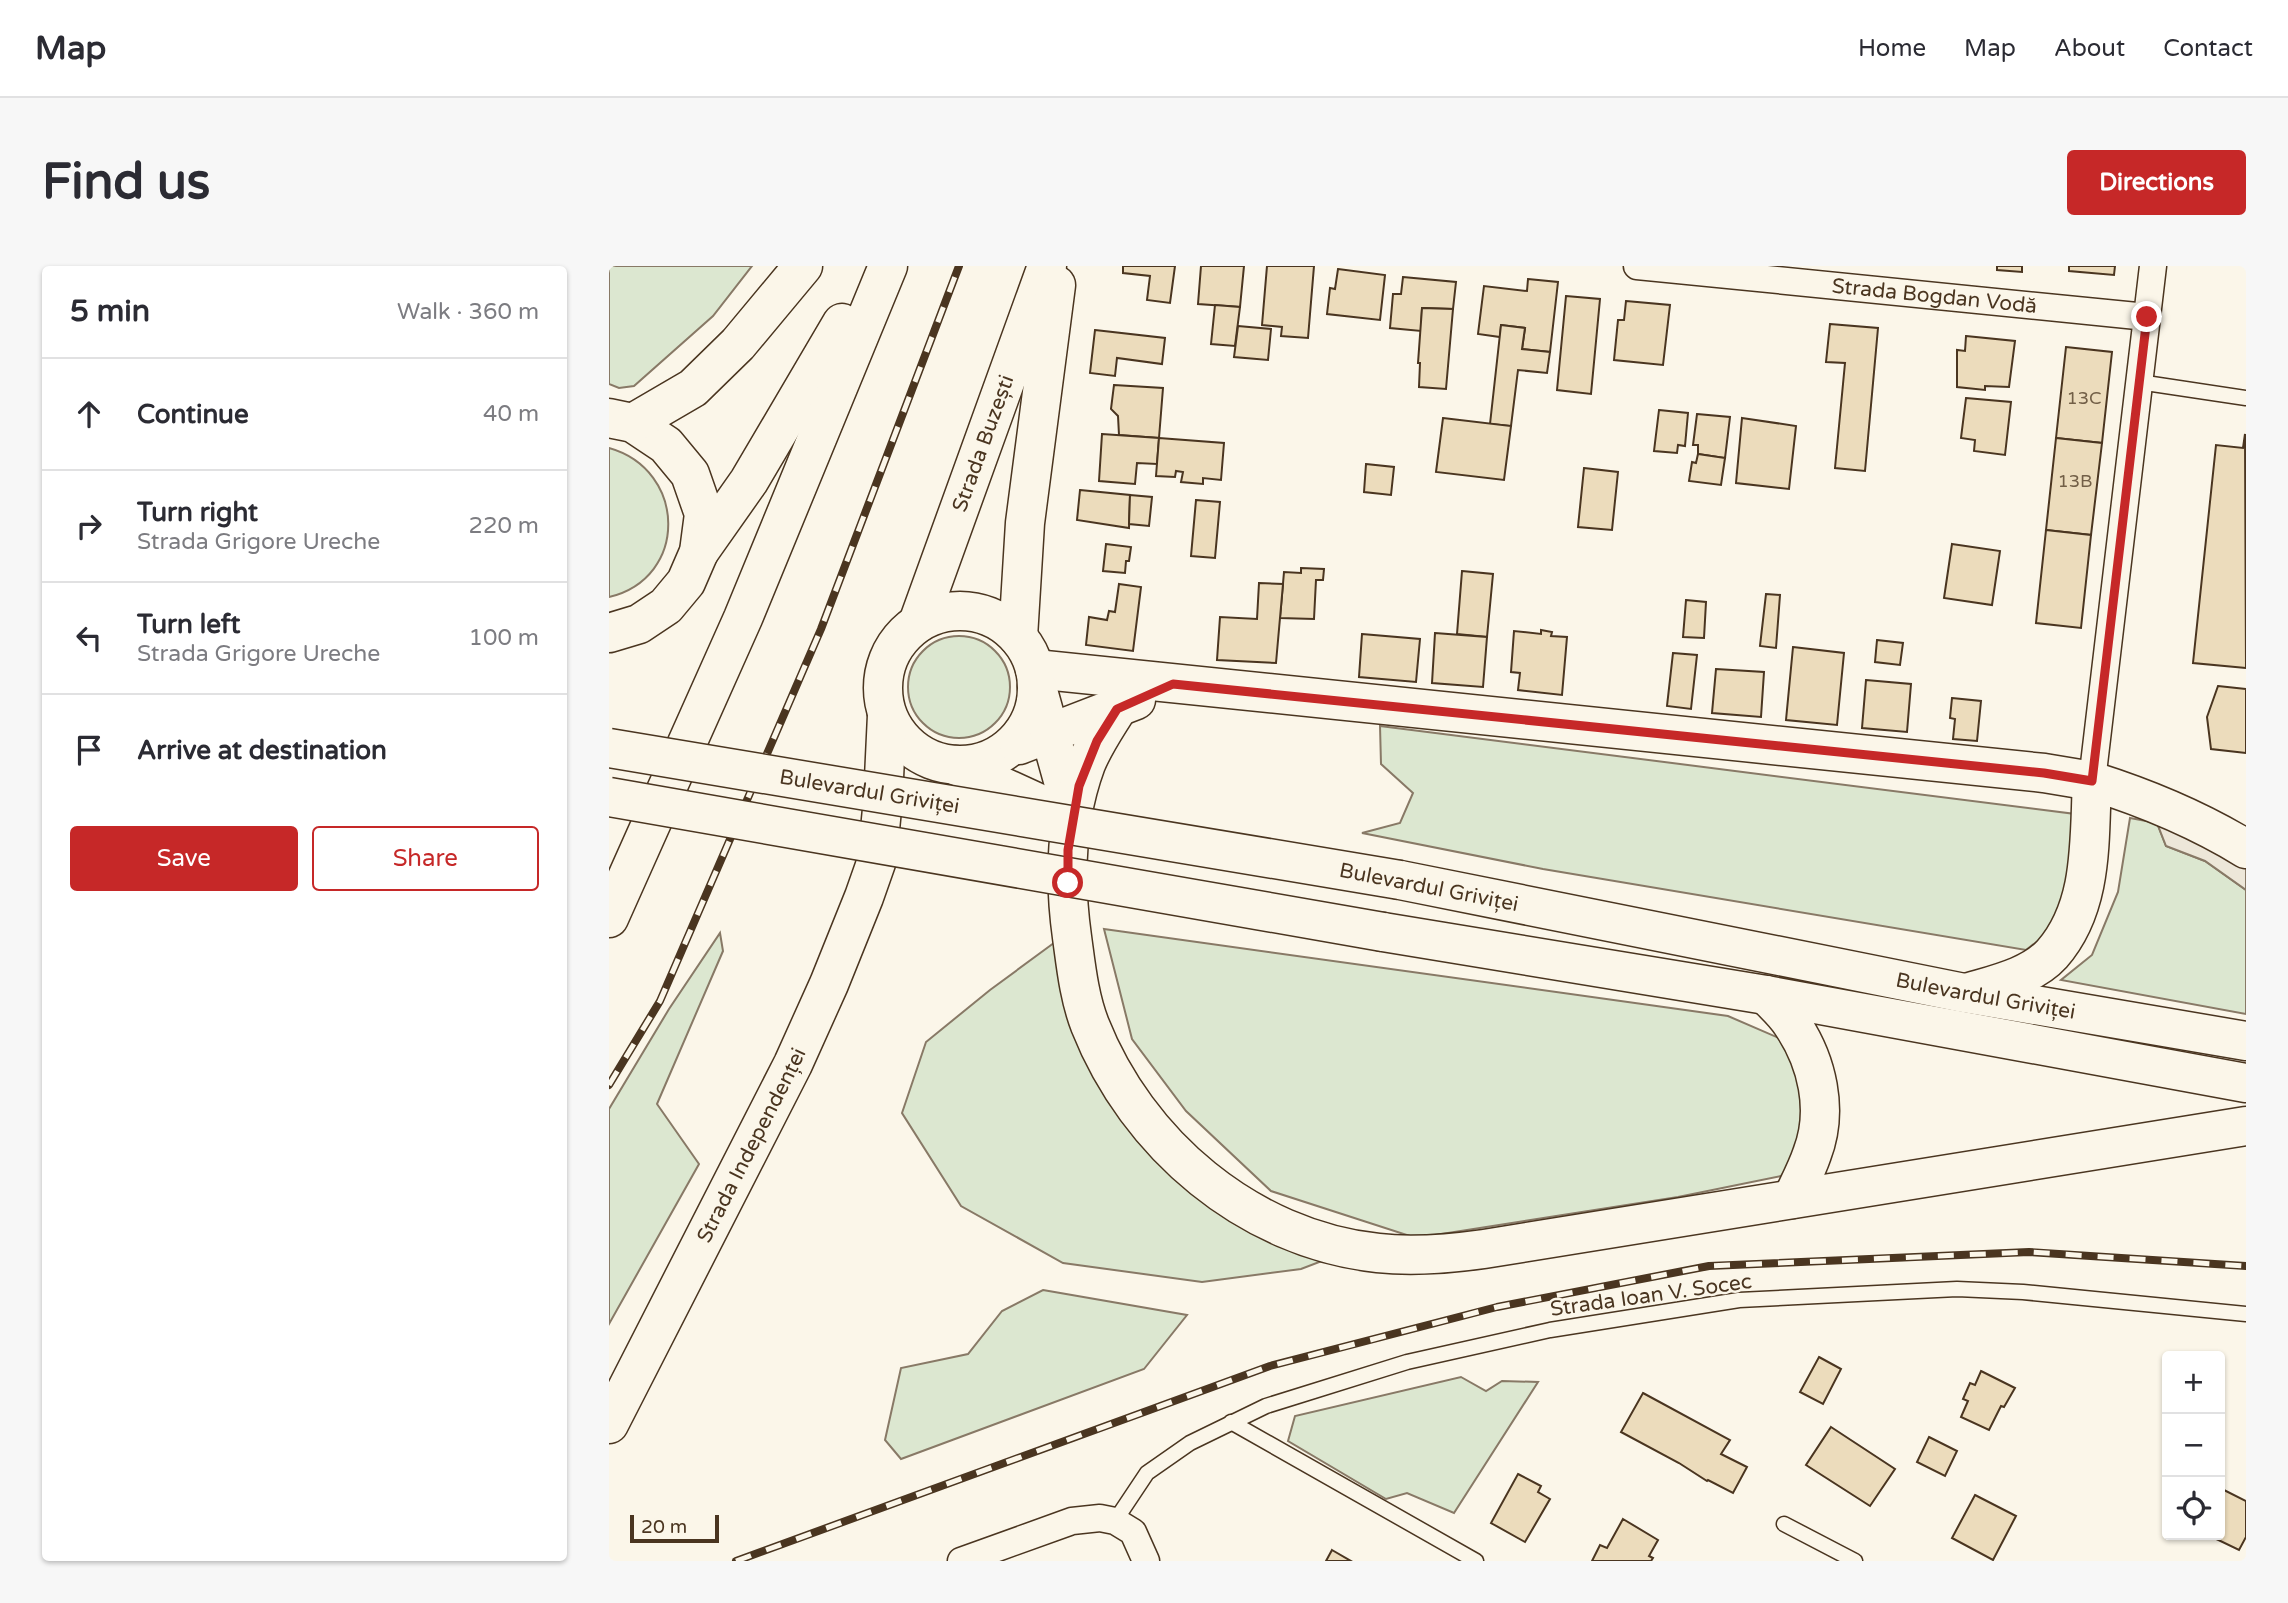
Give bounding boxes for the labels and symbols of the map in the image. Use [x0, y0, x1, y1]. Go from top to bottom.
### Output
street label: Strada Bogdan Vodă [1831, 274, 2038, 319]
route end [2131, 301, 2162, 332]
street label: Strada Buzești [947, 372, 1020, 515]
house number: 13C [2066, 387, 2102, 409]
house number: 13B [2057, 470, 2093, 492]
street label: Bulevardul Griviței [777, 765, 961, 819]
street label: Bulevardul Griviței [1337, 858, 1521, 917]
route start [1052, 867, 1083, 898]
street label: Bulevardul Griviței [1894, 968, 2077, 1025]
street label: Strada Independenței [692, 1044, 812, 1247]
street label: Strada Ioan V. Socec [1549, 1269, 1754, 1322]
scale bar [630, 1512, 719, 1544]

